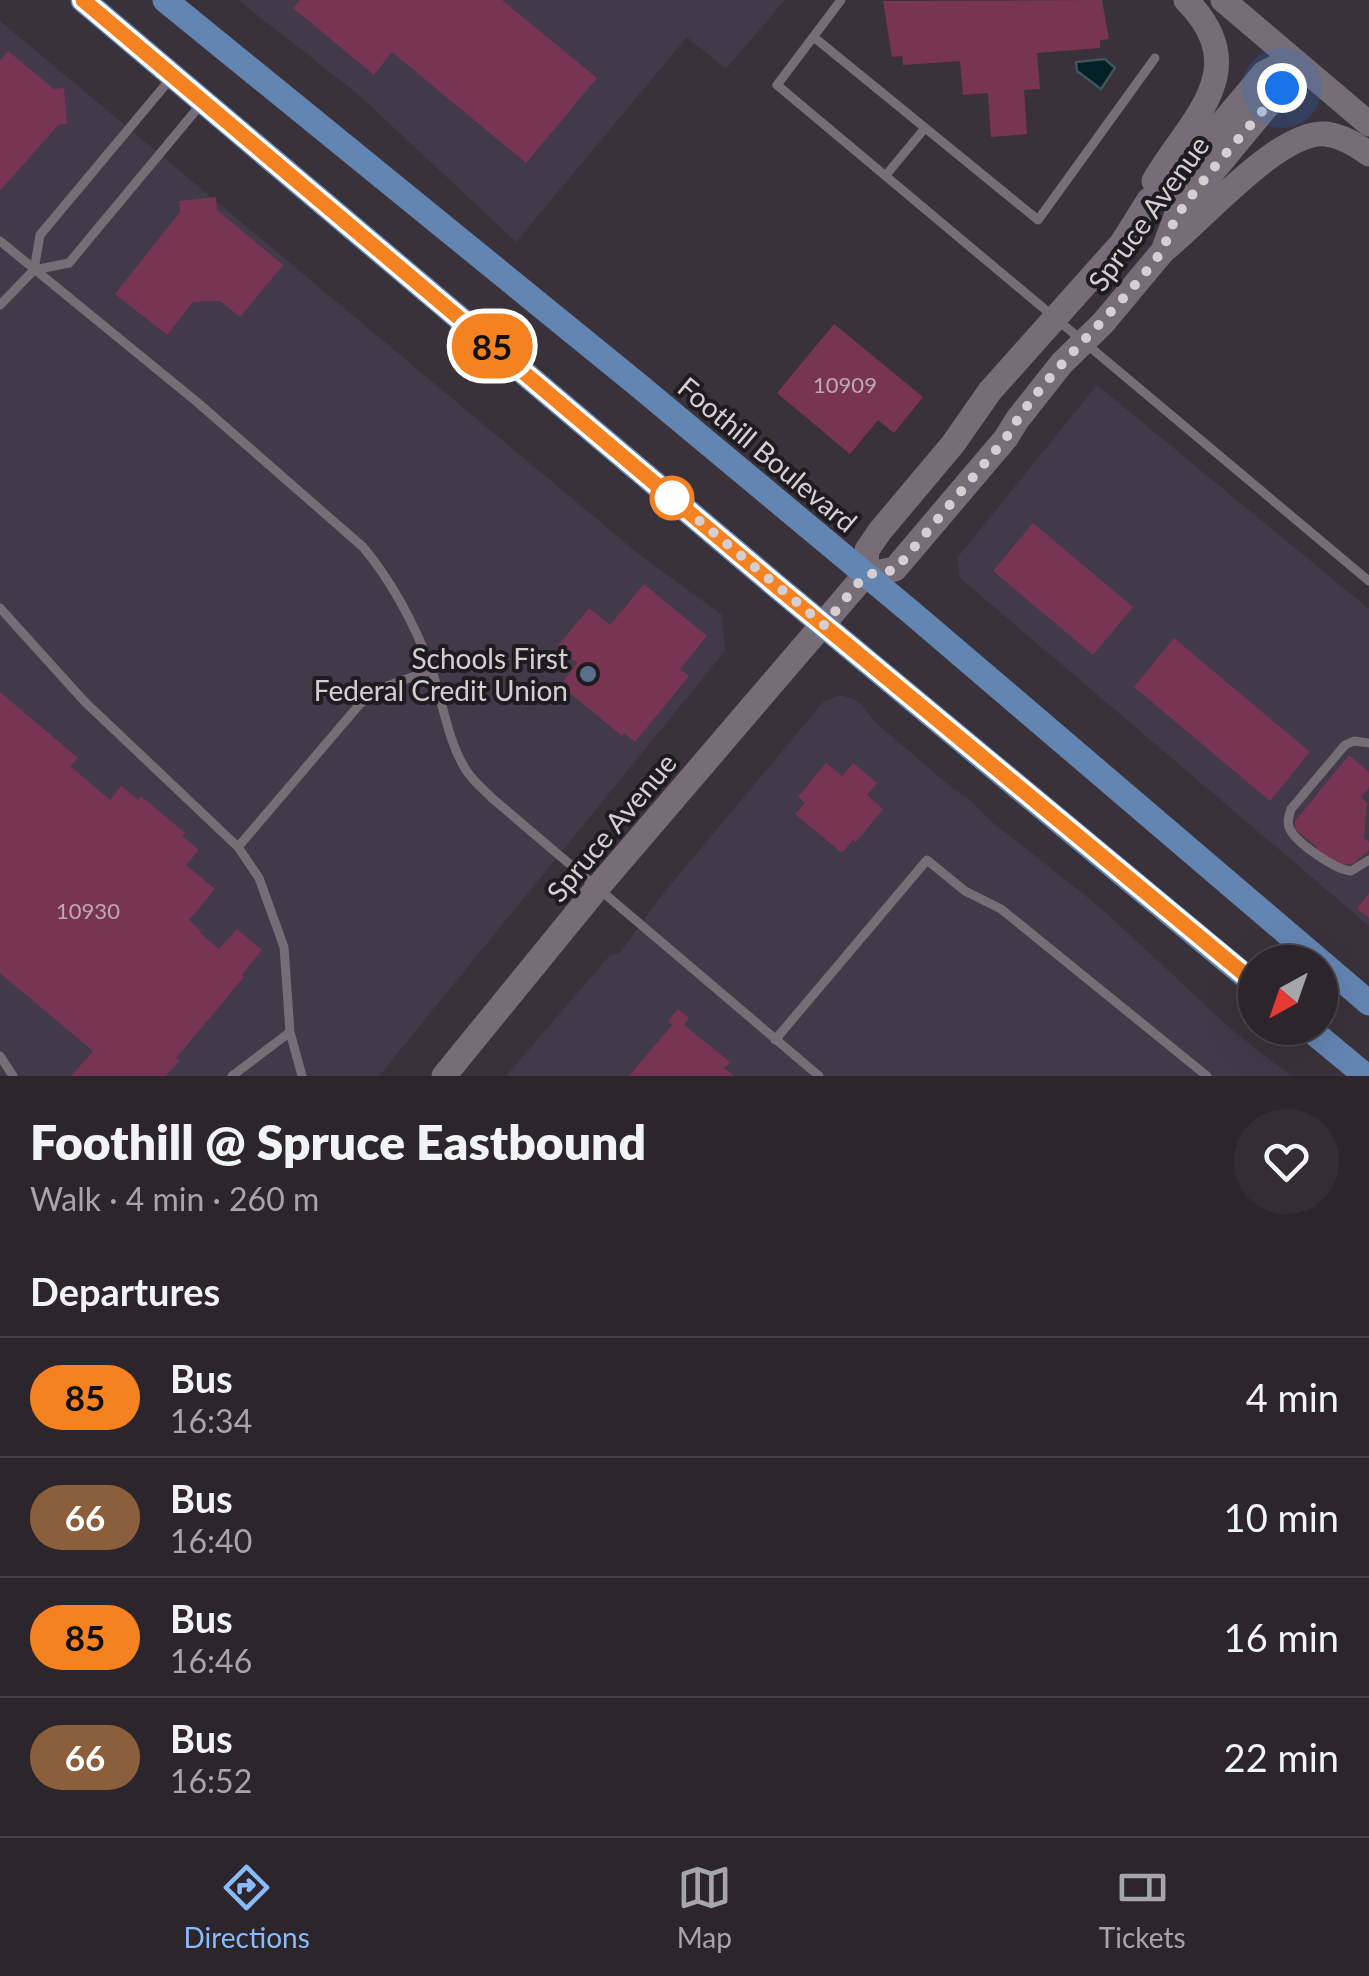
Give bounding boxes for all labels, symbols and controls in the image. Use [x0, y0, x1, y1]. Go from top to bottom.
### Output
your location [1257, 63, 1307, 113]
street label: Spruce Avenue [1080, 129, 1216, 297]
line badge: 85 [447, 314, 537, 378]
text: 85 [472, 325, 512, 367]
street label: Foothill Boulevard [672, 369, 864, 539]
house number: 10909 [813, 371, 877, 398]
unlabelled marker [651, 477, 693, 519]
place label: Schools First Federal Credit Union [314, 641, 568, 707]
marker: Schools First Federal Credit Union [577, 663, 599, 685]
street label: Spruce Avenue [539, 746, 683, 908]
house number: 10930 [56, 897, 120, 924]
north arrow [1238, 945, 1338, 1045]
map controls [1238, 945, 1338, 1045]
button: heart [1234, 1109, 1339, 1214]
text: Foothill @ Spruce Eastbound [30, 1113, 646, 1170]
text: Walk · 4 min · 260 m [30, 1179, 319, 1218]
text: Departures [30, 1268, 220, 1314]
text: Bus [170, 1355, 233, 1401]
text: 4 min [1246, 1374, 1339, 1420]
text: 85 [65, 1376, 105, 1418]
text: 16:34 [170, 1401, 252, 1440]
text: Bus [170, 1475, 233, 1521]
text: 10 min [1224, 1494, 1339, 1540]
text: 66 [65, 1496, 105, 1538]
text: 16:40 [170, 1521, 252, 1560]
text: Bus [170, 1595, 233, 1641]
text: 16 min [1224, 1614, 1339, 1660]
text: 85 [65, 1616, 105, 1658]
text: 16:46 [170, 1641, 252, 1680]
text: Bus [170, 1715, 233, 1761]
text: 22 min [1224, 1734, 1339, 1780]
text: 66 [65, 1736, 105, 1778]
text: 16:52 [170, 1761, 252, 1800]
tab: Directions [183, 1860, 310, 1954]
tab: Map [677, 1860, 732, 1954]
tab: Tickets [1099, 1860, 1186, 1954]

